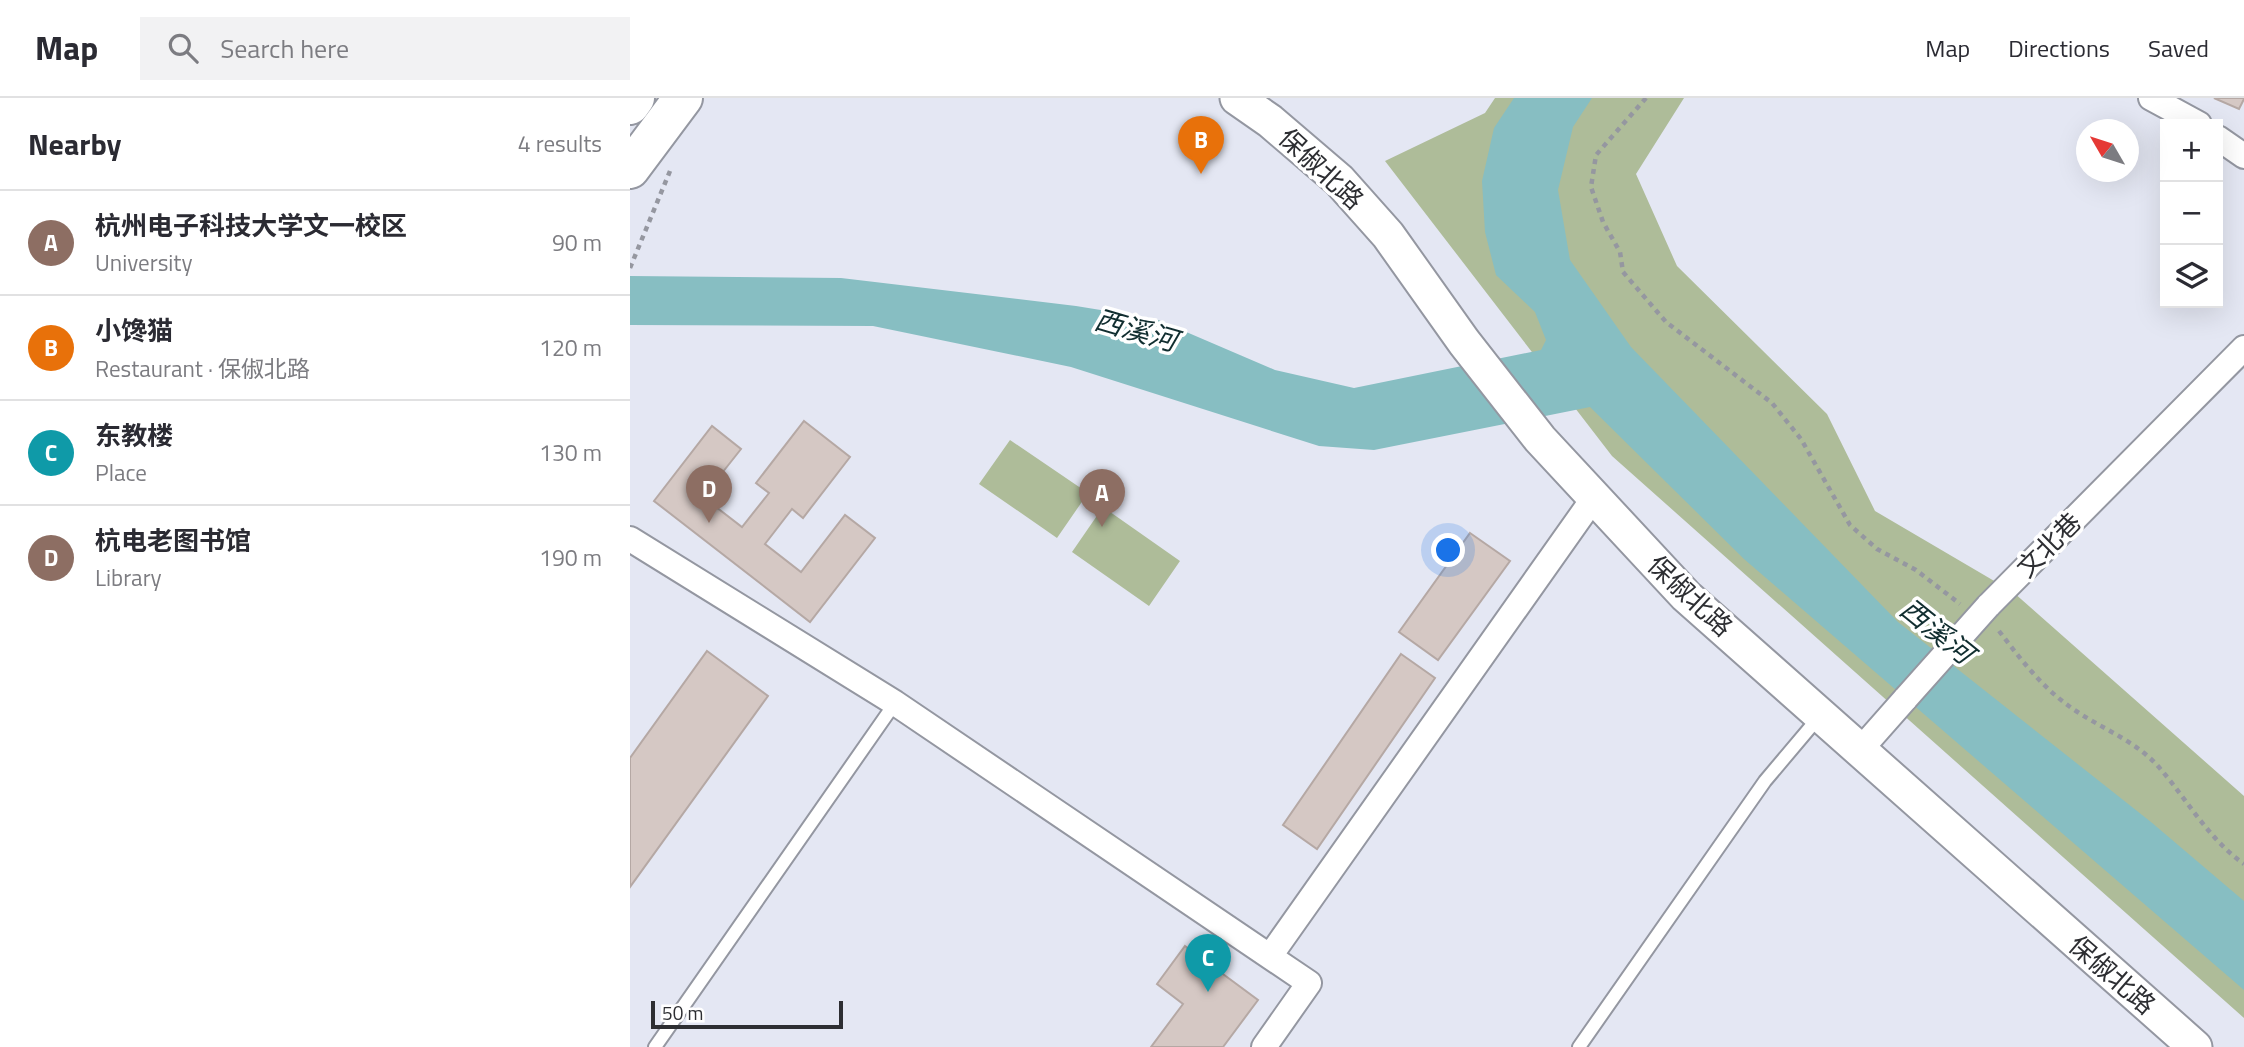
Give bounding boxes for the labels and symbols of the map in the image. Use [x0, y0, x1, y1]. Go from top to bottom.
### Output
pin: B [1178, 116, 1224, 174]
street label: 保俶北路 [1270, 119, 1373, 218]
north arrow [2076, 119, 2139, 182]
water label: 西溪河 [1090, 297, 1187, 363]
pin: D [686, 465, 732, 523]
pin: A [1079, 469, 1125, 527]
street label: 文北巷 [2007, 503, 2090, 586]
your location [1431, 533, 1465, 567]
street label: 保俶北路 [1639, 546, 1742, 645]
water label: 西溪河 [1891, 587, 1987, 677]
street label: 保俶北路 [2060, 926, 2164, 1023]
pin: C [1185, 934, 1231, 992]
scale bar [651, 998, 844, 1030]

